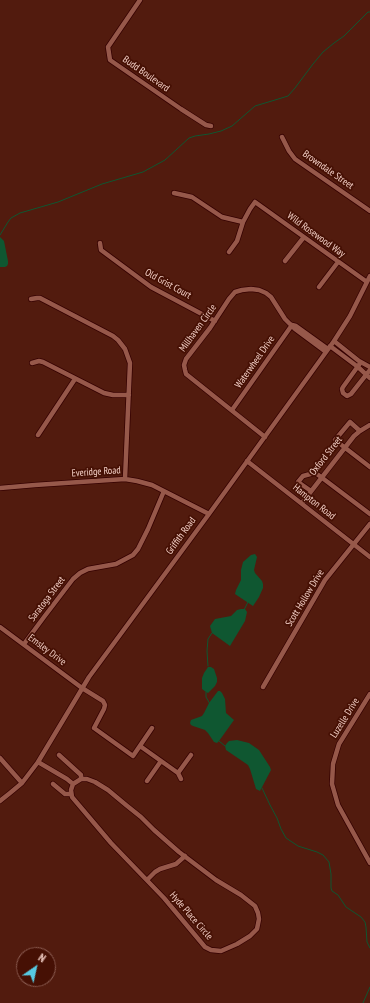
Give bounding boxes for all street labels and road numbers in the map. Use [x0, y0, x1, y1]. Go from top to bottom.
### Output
street label: Budd Boulevard [120, 53, 172, 95]
street label: Browndale Street [300, 148, 356, 192]
street label: Wild Rosewood Way [285, 210, 347, 260]
street label: Old Grist Court [143, 266, 193, 302]
street label: Millhaven Circle [177, 302, 219, 354]
street label: Waterwheel Drive [233, 334, 277, 390]
street label: Oxford Street [307, 434, 345, 478]
street label: Everidge Road [71, 464, 121, 480]
street label: Hampton Road [290, 482, 338, 522]
street label: Griffith Road [163, 515, 199, 557]
street label: Scott Hollow Drive [283, 567, 327, 629]
street label: Saratoga Street [26, 574, 68, 624]
street label: Emsley Drive [26, 632, 68, 668]
street label: Luzelle Drive [328, 696, 362, 740]
street label: Hyde Place Circle [167, 890, 215, 942]

